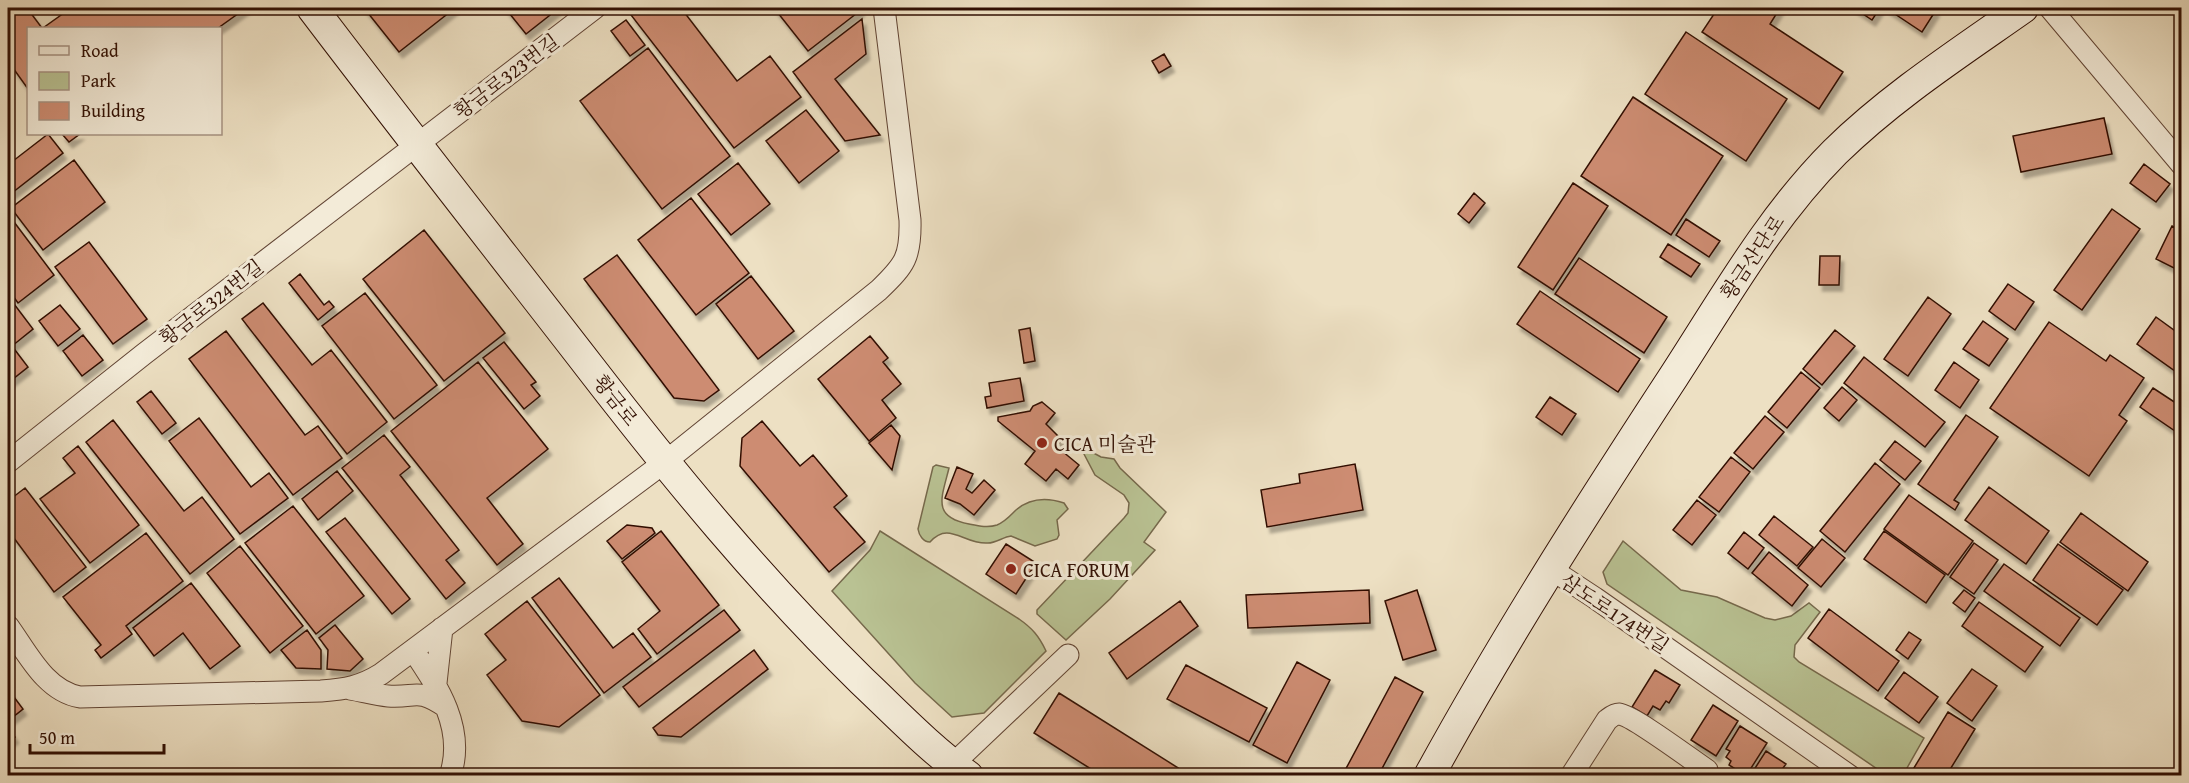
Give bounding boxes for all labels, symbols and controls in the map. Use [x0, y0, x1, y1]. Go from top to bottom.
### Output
legend [27, 27, 222, 135]
street label: 황금로323번길 [447, 27, 565, 125]
text: Road [81, 37, 119, 64]
text: Park [81, 67, 117, 94]
text: Building [81, 97, 145, 124]
street label: 황금산단로 [1713, 209, 1791, 305]
street label: 황금로324번길 [153, 252, 269, 352]
street label: 황금로 [587, 368, 645, 432]
place label: CICA 미술관 [1054, 429, 1156, 458]
marker: CICA 미술관 [1035, 436, 1049, 450]
place label: CICA FORUM [1023, 555, 1130, 584]
marker: CICA FORUM [1004, 562, 1018, 576]
street label: 삼도로174번길 [1555, 566, 1675, 660]
scale bar [30, 717, 164, 755]
text: 50 m [39, 724, 75, 751]

